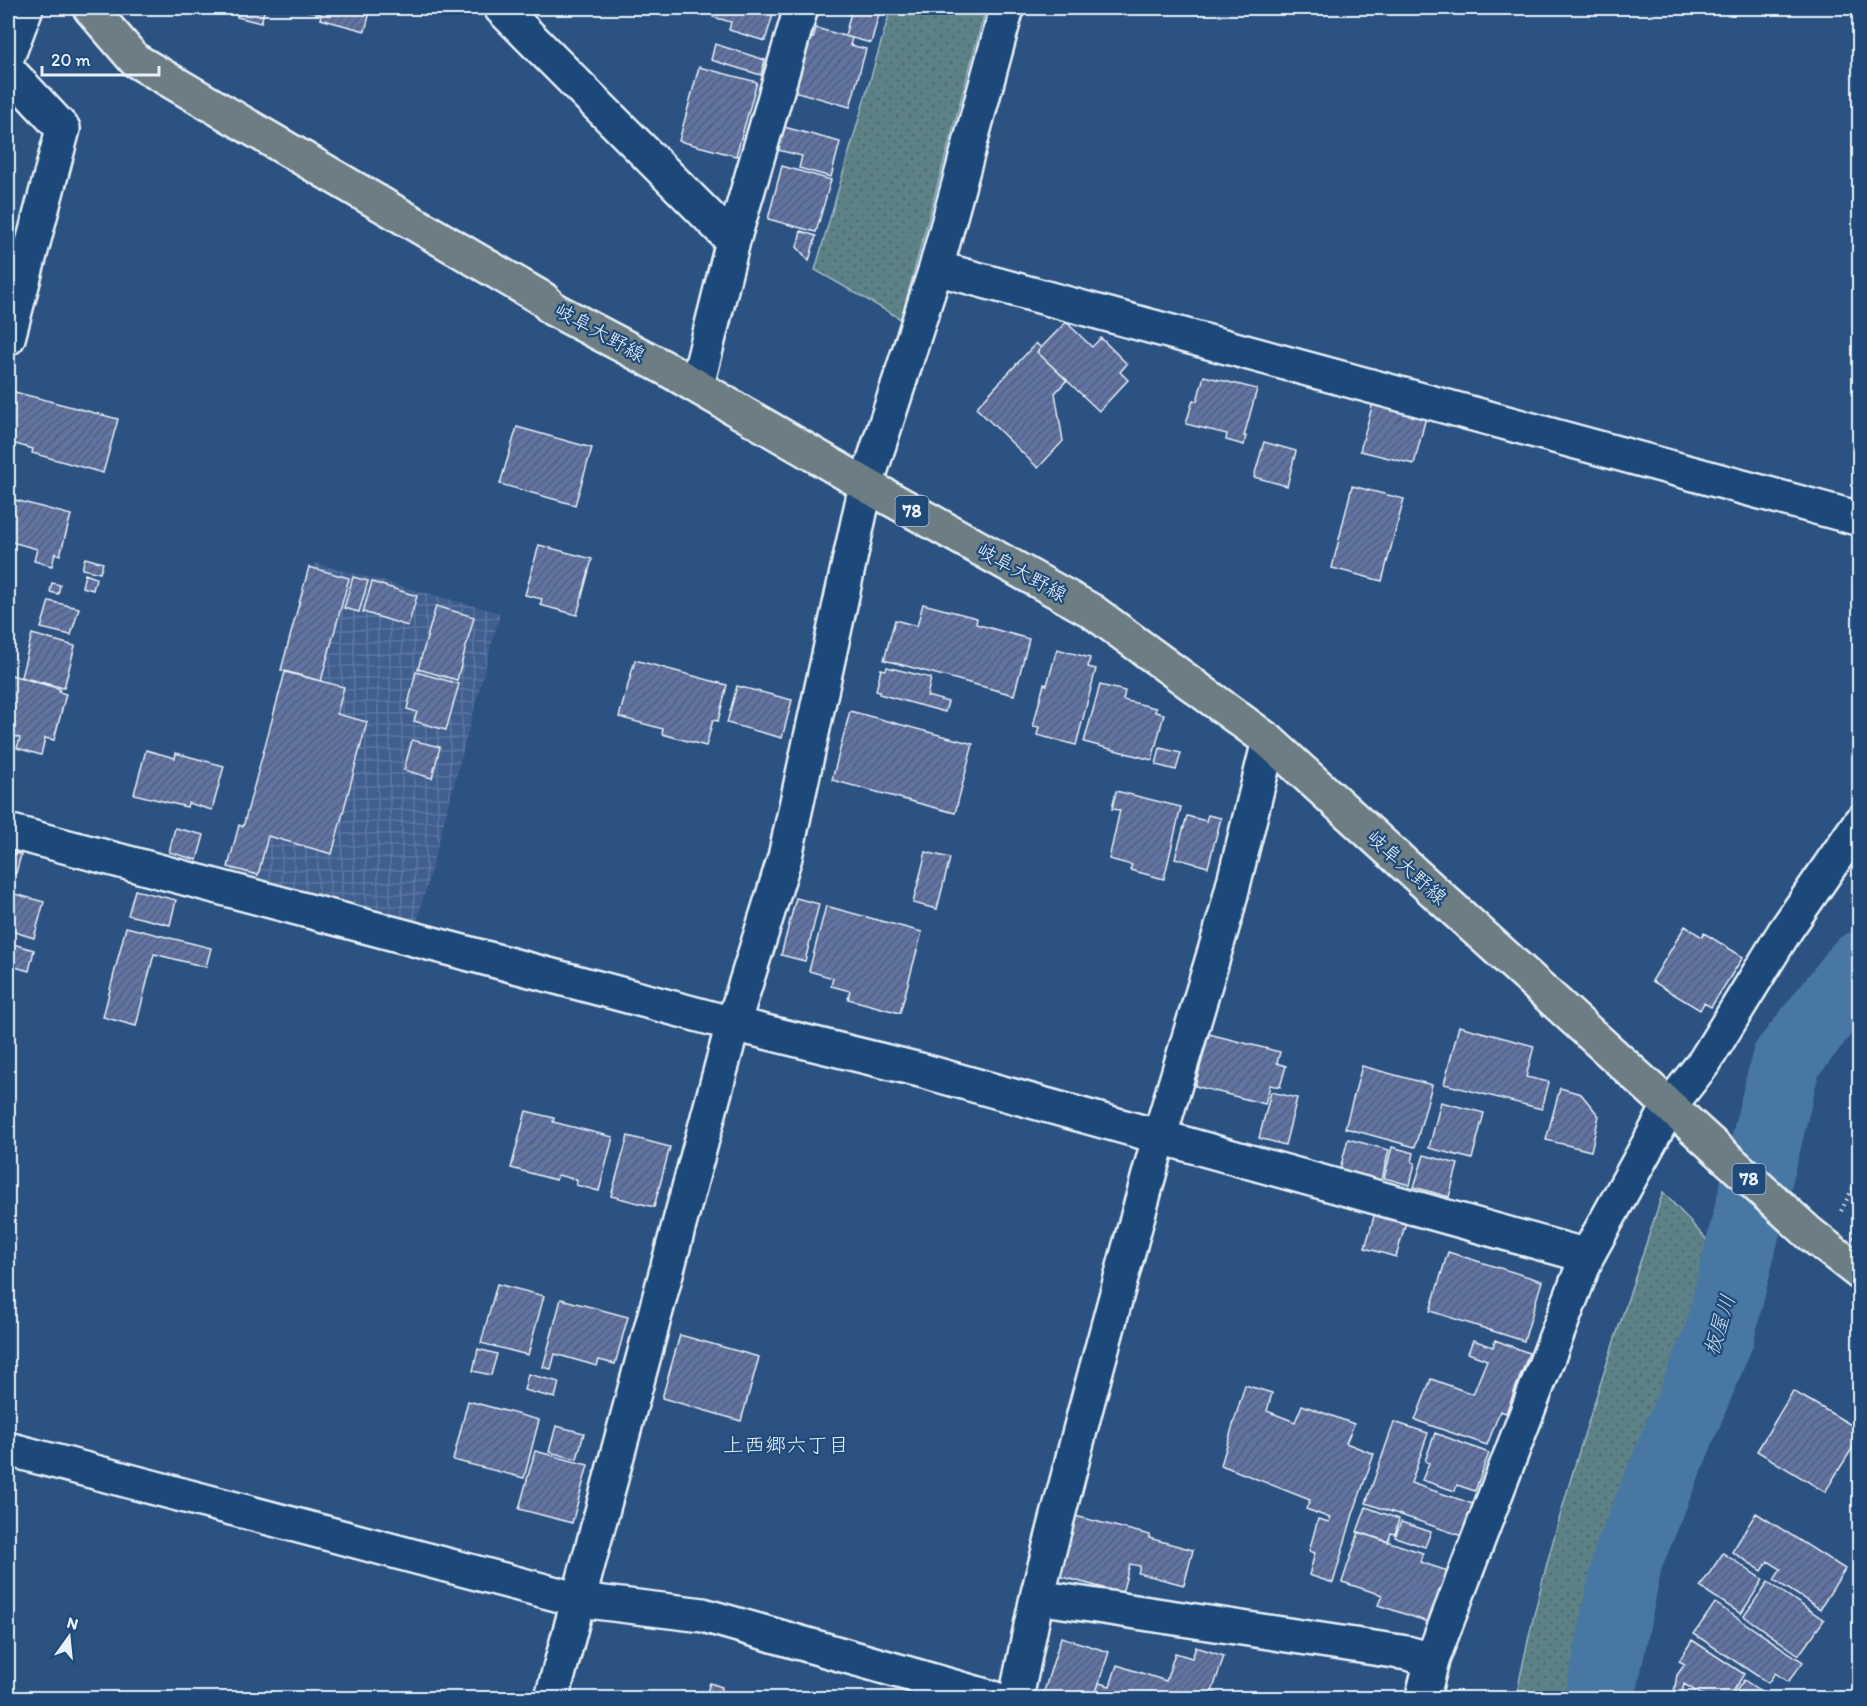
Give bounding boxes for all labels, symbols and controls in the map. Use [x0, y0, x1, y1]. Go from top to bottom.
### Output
scale bar [42, 39, 159, 77]
text: 20 m [51, 49, 91, 71]
street label: 岐阜大野線 [550, 297, 650, 367]
road number: 78 [896, 496, 928, 526]
street label: 岐阜大野線 [972, 537, 1072, 607]
street label: 岐阜大野線 [1362, 825, 1452, 909]
road number: 78 [1732, 1164, 1766, 1194]
water label: 板屋川 [1698, 1291, 1740, 1359]
district label: 上西郷六丁目 [723, 1432, 849, 1457]
north arrow [39, 1607, 99, 1667]
text: N [65, 1612, 80, 1634]

